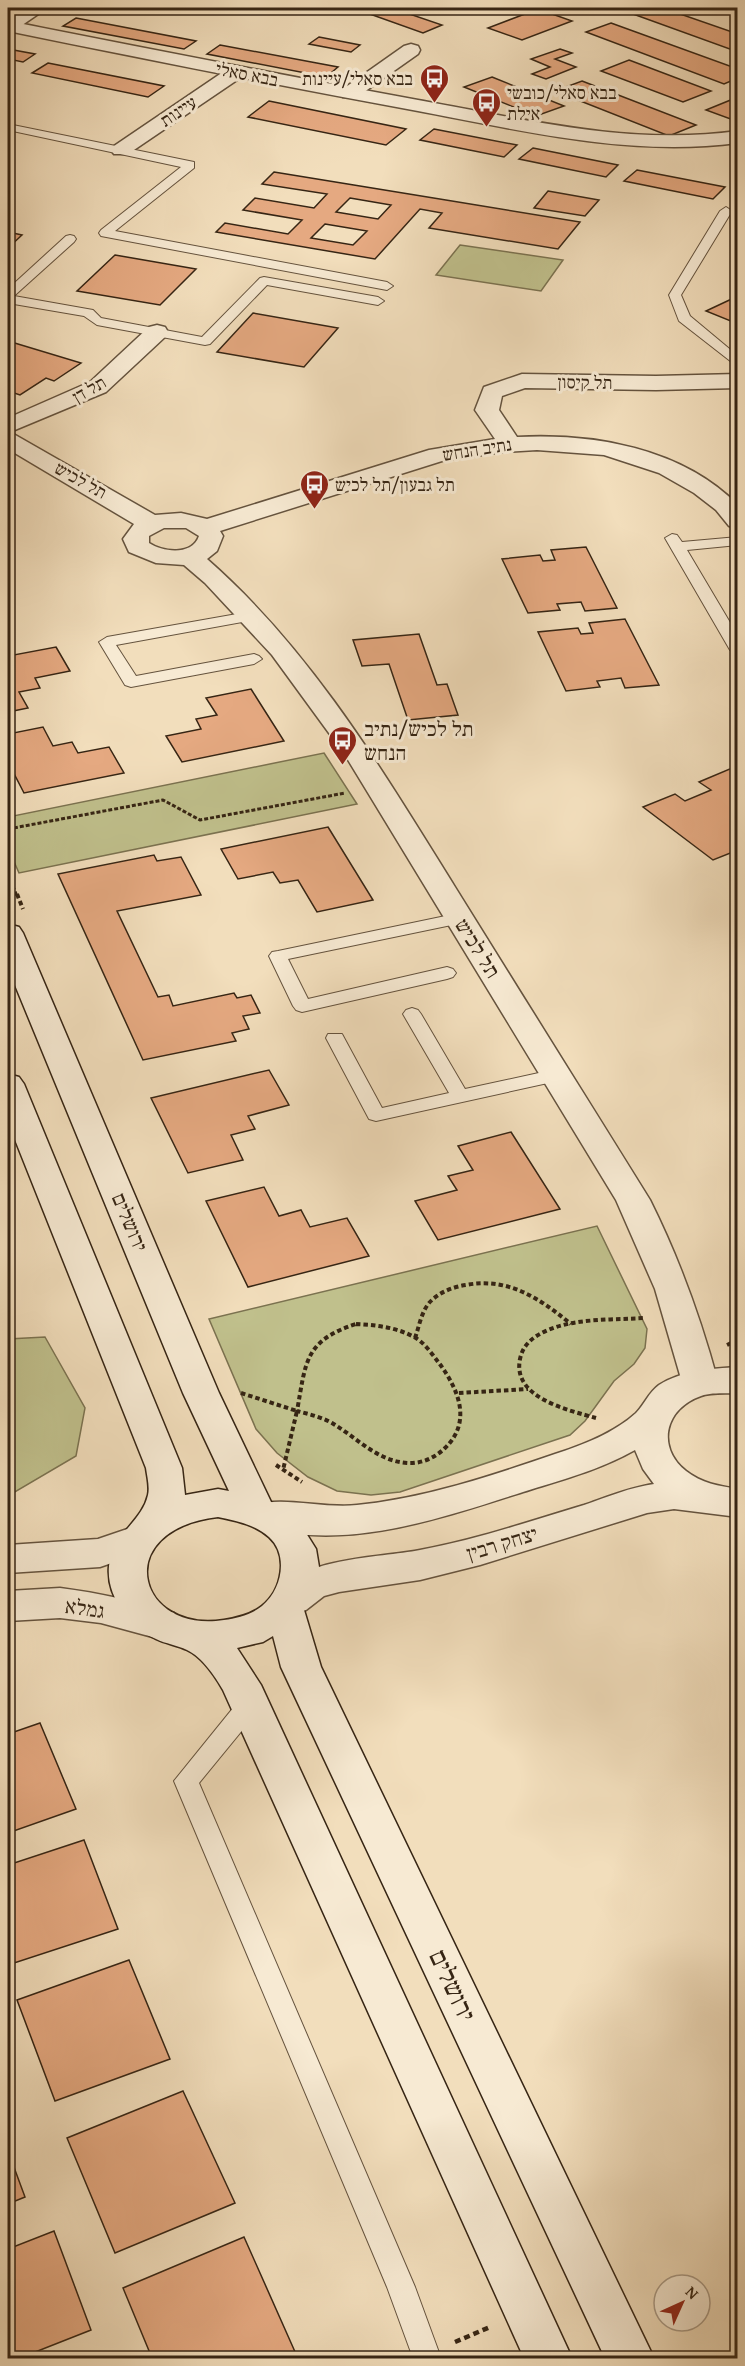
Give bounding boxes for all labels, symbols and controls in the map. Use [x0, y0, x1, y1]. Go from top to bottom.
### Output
street label: בבא סאלי [213, 55, 281, 93]
bus stop icon: בבא סאלי/עיינות [418, 62, 450, 104]
place label: בבא סאלי/עיינות [302, 65, 413, 92]
place label: בבא סאלי/כובשי אילת [507, 79, 617, 127]
bus stop icon: בבא סאלי/כובשי אילת [470, 86, 502, 128]
street label: עיינות [154, 89, 202, 133]
street label: תל קיסון [557, 368, 613, 396]
street label: תל דן [67, 369, 111, 409]
street label: נתיב הנחש [440, 430, 514, 468]
street label: תל לכיש [50, 455, 112, 505]
bus stop icon: תל גבעון/תל לכיש [298, 468, 330, 510]
place label: תל גבעון/תל לכיש [335, 471, 455, 498]
place label: תל לכיש/נתיב הנחש [364, 713, 474, 768]
bus stop icon: תל לכיש/נתיב הנחש [327, 724, 359, 766]
street label: תל לכיש [447, 912, 509, 984]
street label: ירושלים [104, 1188, 156, 1256]
street label: יצחק רבין [463, 1517, 542, 1568]
street label: גמלא [63, 1590, 107, 1626]
street label: ירושלים [419, 1942, 487, 2028]
north arrow [652, 2273, 712, 2333]
text: N [680, 2280, 705, 2305]

